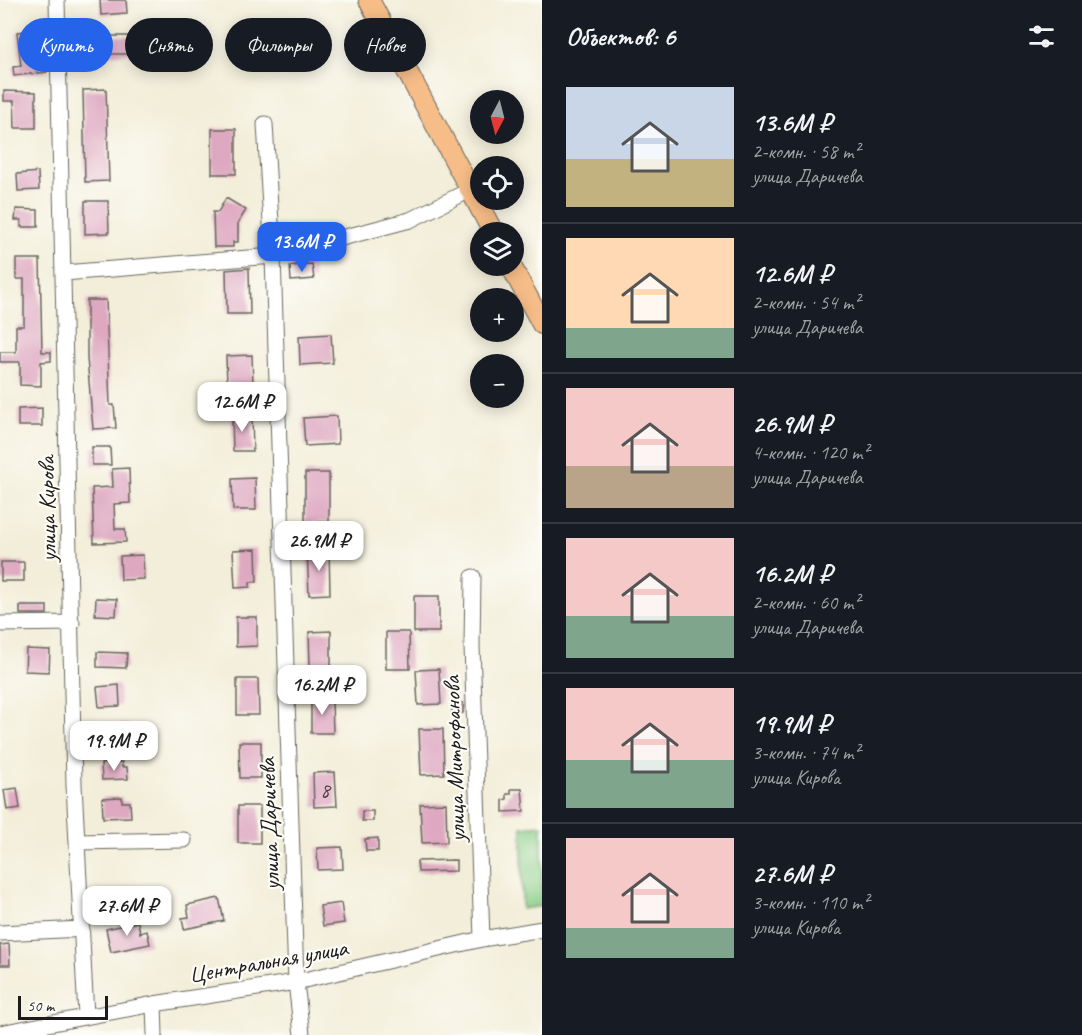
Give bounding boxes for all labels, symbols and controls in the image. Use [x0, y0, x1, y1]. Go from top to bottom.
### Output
chip: Купить [18, 18, 113, 72]
chip: Снять [125, 18, 213, 72]
chip: Фильтры [225, 18, 332, 72]
chip: Новое [344, 18, 426, 72]
text: Объектов: 6 [566, 20, 675, 53]
icon: filters [1025, 20, 1058, 53]
north arrow [470, 90, 524, 144]
map controls [470, 90, 524, 408]
text: 13.6M ₽ [752, 106, 831, 139]
icon: home [614, 111, 686, 183]
text: 2-комн. · 58 m² [752, 139, 860, 164]
button: locate [470, 156, 524, 210]
text: улица Даричева [752, 164, 863, 189]
pin: 13.6M ₽ [247, 222, 357, 273]
button: layers [470, 222, 524, 276]
text: 13.6M ₽ [271, 229, 333, 254]
text: 12.6M ₽ [752, 257, 831, 290]
icon: home [614, 262, 686, 334]
button: + [470, 288, 524, 342]
text: 2-комн. · 54 m² [752, 290, 860, 315]
text: улица Даричева [752, 315, 863, 340]
button: − [470, 354, 524, 408]
pin: 12.6M ₽ [187, 382, 297, 433]
text: 12.6M ₽ [211, 389, 273, 414]
text: 26.9M ₽ [752, 407, 831, 440]
icon: home [614, 412, 686, 484]
text: 4-комн. · 120 m² [752, 440, 869, 465]
street label: улица Кирова [31, 454, 63, 564]
text: улица Даричева [752, 465, 863, 490]
pin: 26.9M ₽ [264, 521, 374, 572]
text: 26.9M ₽ [289, 528, 349, 553]
text: 16.2M ₽ [752, 557, 831, 590]
icon: home [614, 562, 686, 634]
text: 2-комн. · 60 m² [752, 590, 860, 615]
text: улица Даричева [752, 615, 863, 640]
pin: 16.2M ₽ [267, 665, 377, 716]
text: 16.2M ₽ [291, 672, 353, 697]
street label: улица Митрофанова [436, 674, 472, 845]
text: 19.9M ₽ [752, 707, 830, 740]
icon: home [614, 712, 686, 784]
pin: 19.9M ₽ [59, 721, 169, 772]
text: 19.9M ₽ [84, 728, 144, 753]
text: 3-комн. · 74 m² [752, 740, 860, 765]
street label: улица Даричева [252, 756, 286, 893]
text: улица Кирова [752, 765, 840, 790]
house number: 8 [320, 777, 332, 803]
text: 27.6M ₽ [752, 857, 831, 890]
icon: home [614, 862, 686, 934]
pin: 27.6M ₽ [72, 886, 182, 937]
text: 3-комн. · 110 m² [752, 890, 869, 915]
text: 27.6M ₽ [96, 893, 158, 918]
text: улица Кирова [752, 915, 840, 940]
street label: Центральная улица [186, 932, 351, 990]
scale bar [18, 993, 108, 1020]
text: 50 m [27, 996, 54, 1016]

